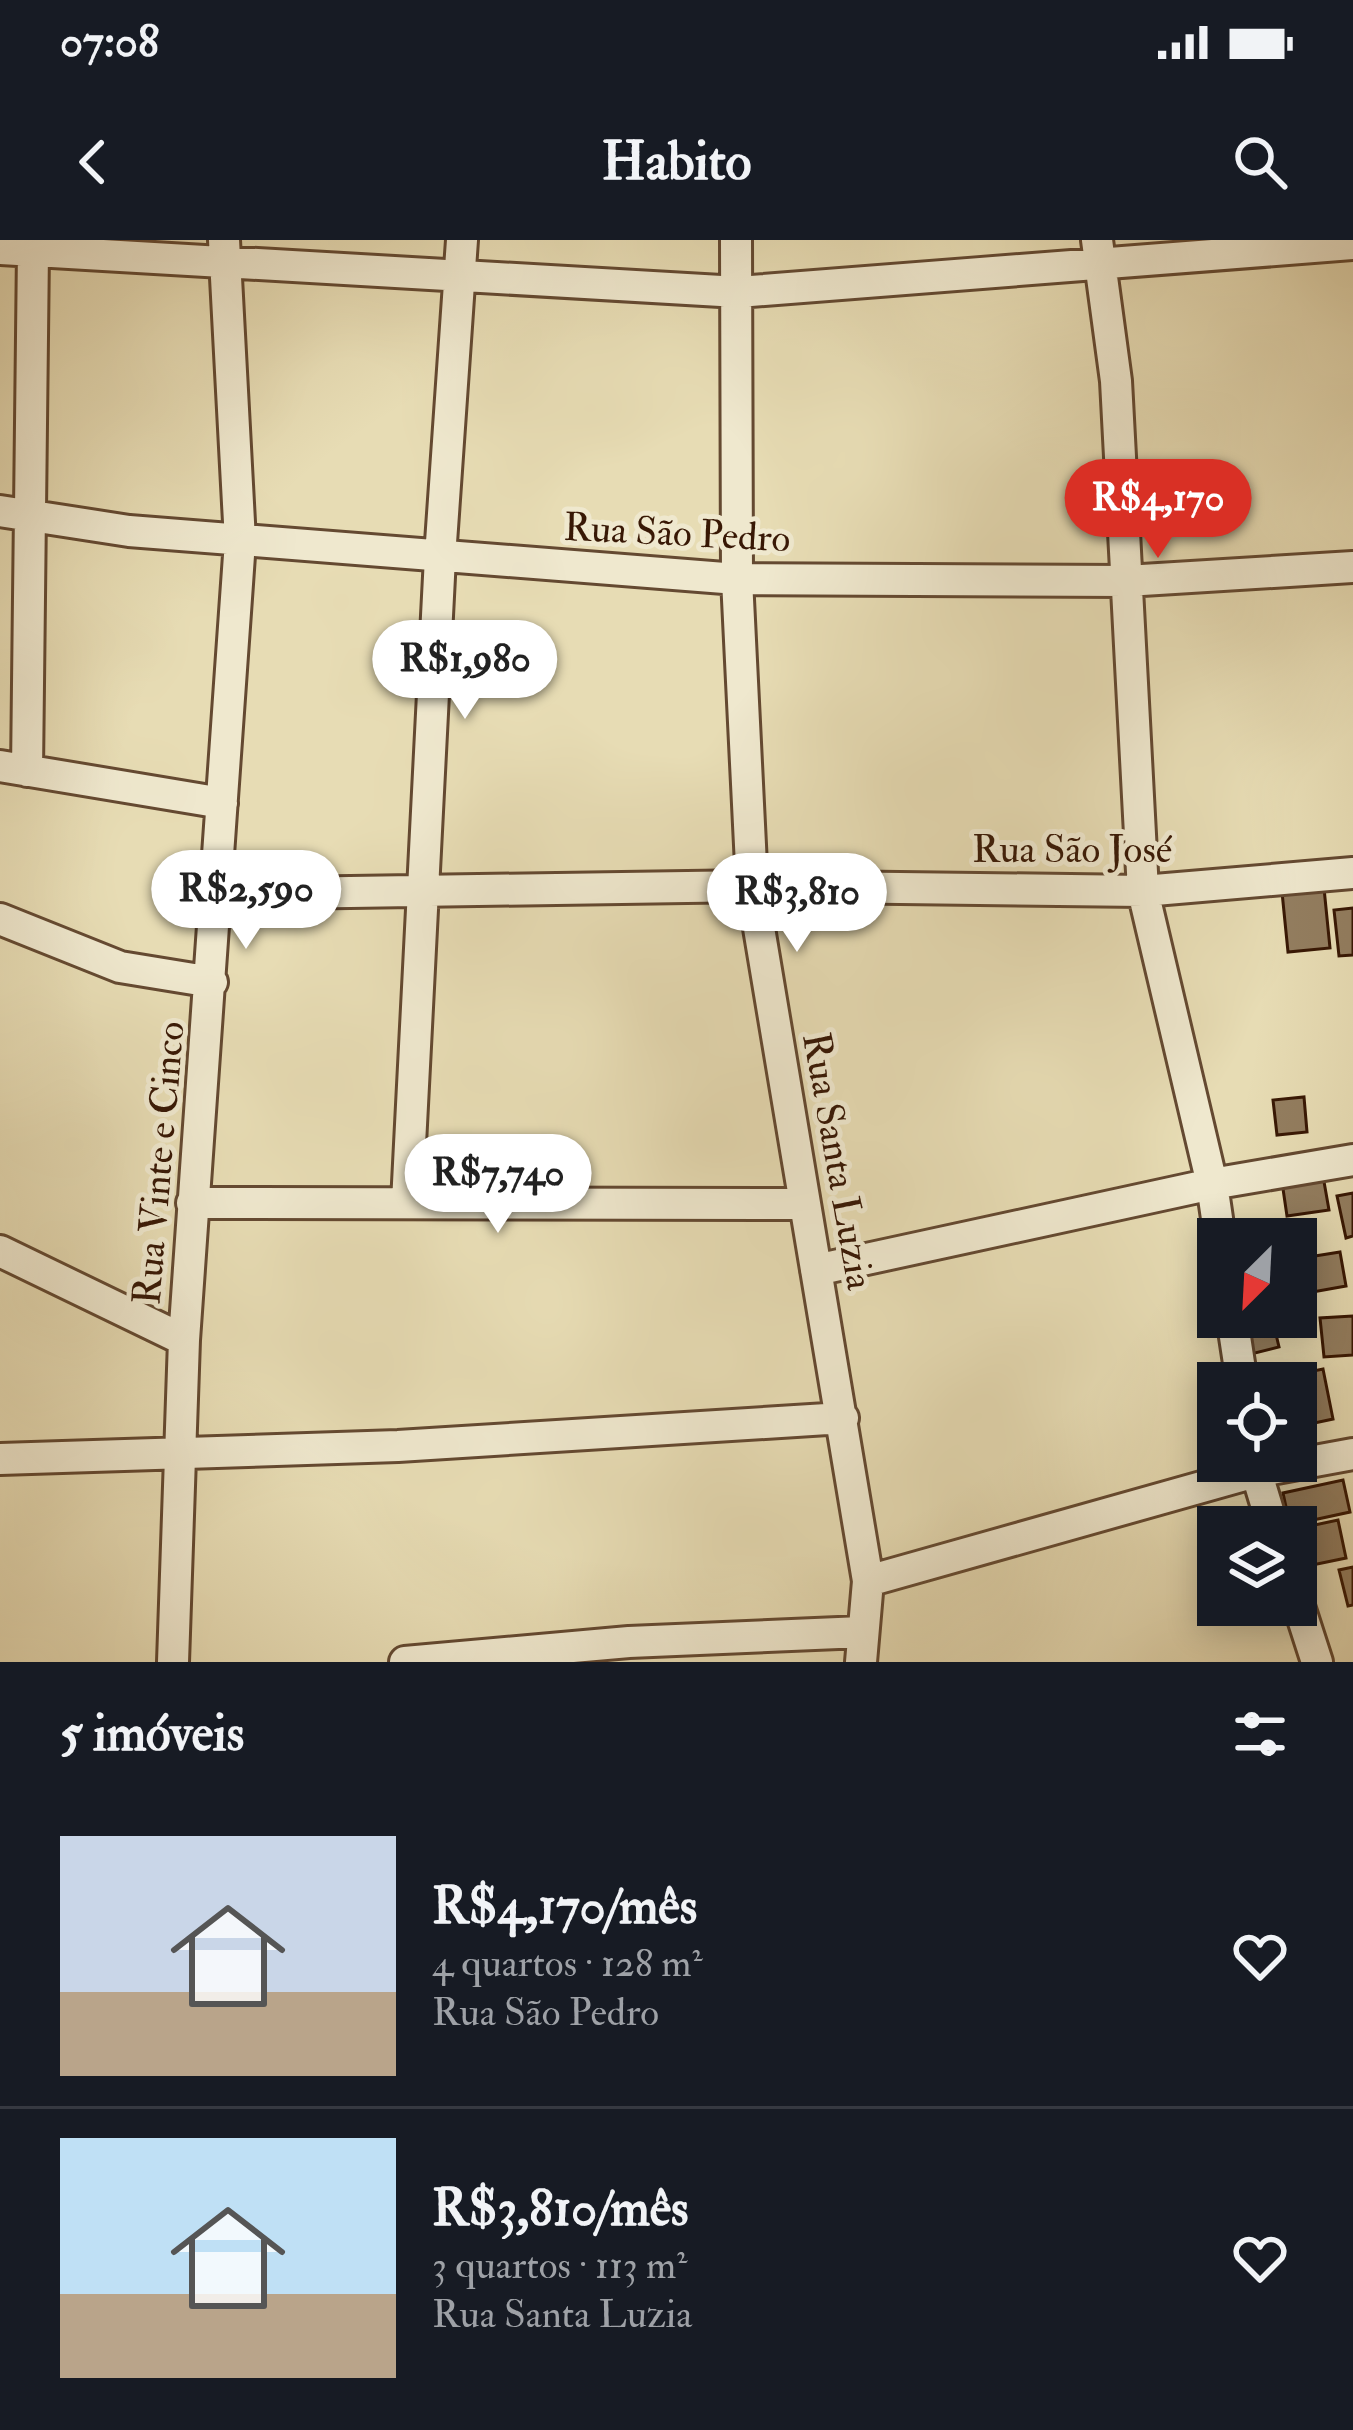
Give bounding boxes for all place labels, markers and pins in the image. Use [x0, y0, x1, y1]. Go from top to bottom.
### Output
pin: R$4,170 [1047, 459, 1269, 561]
pin: R$1,980 [354, 620, 576, 722]
pin: R$2,590 [135, 850, 357, 952]
pin: R$3,810 [686, 853, 908, 955]
pin: R$7,740 [387, 1134, 609, 1236]

